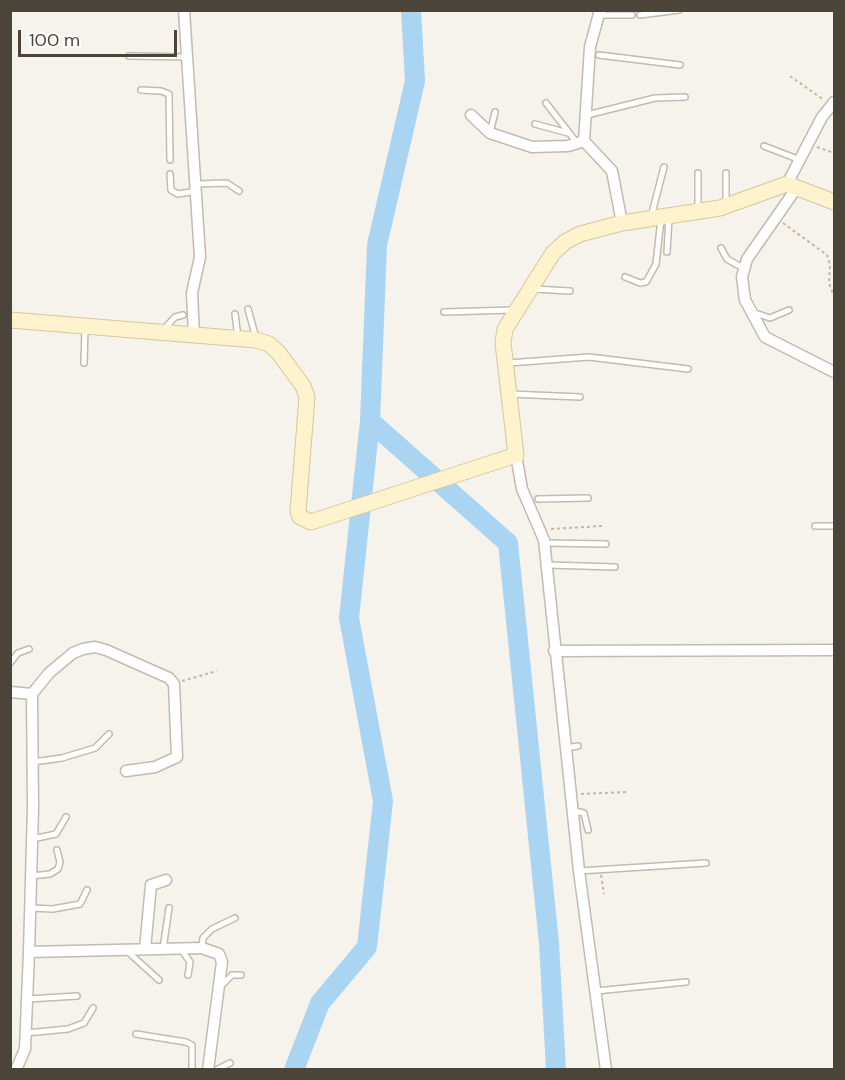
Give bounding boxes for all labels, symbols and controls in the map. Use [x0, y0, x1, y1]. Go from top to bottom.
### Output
scale bar [21, 18, 180, 56]
text: 100 m [29, 28, 80, 52]

